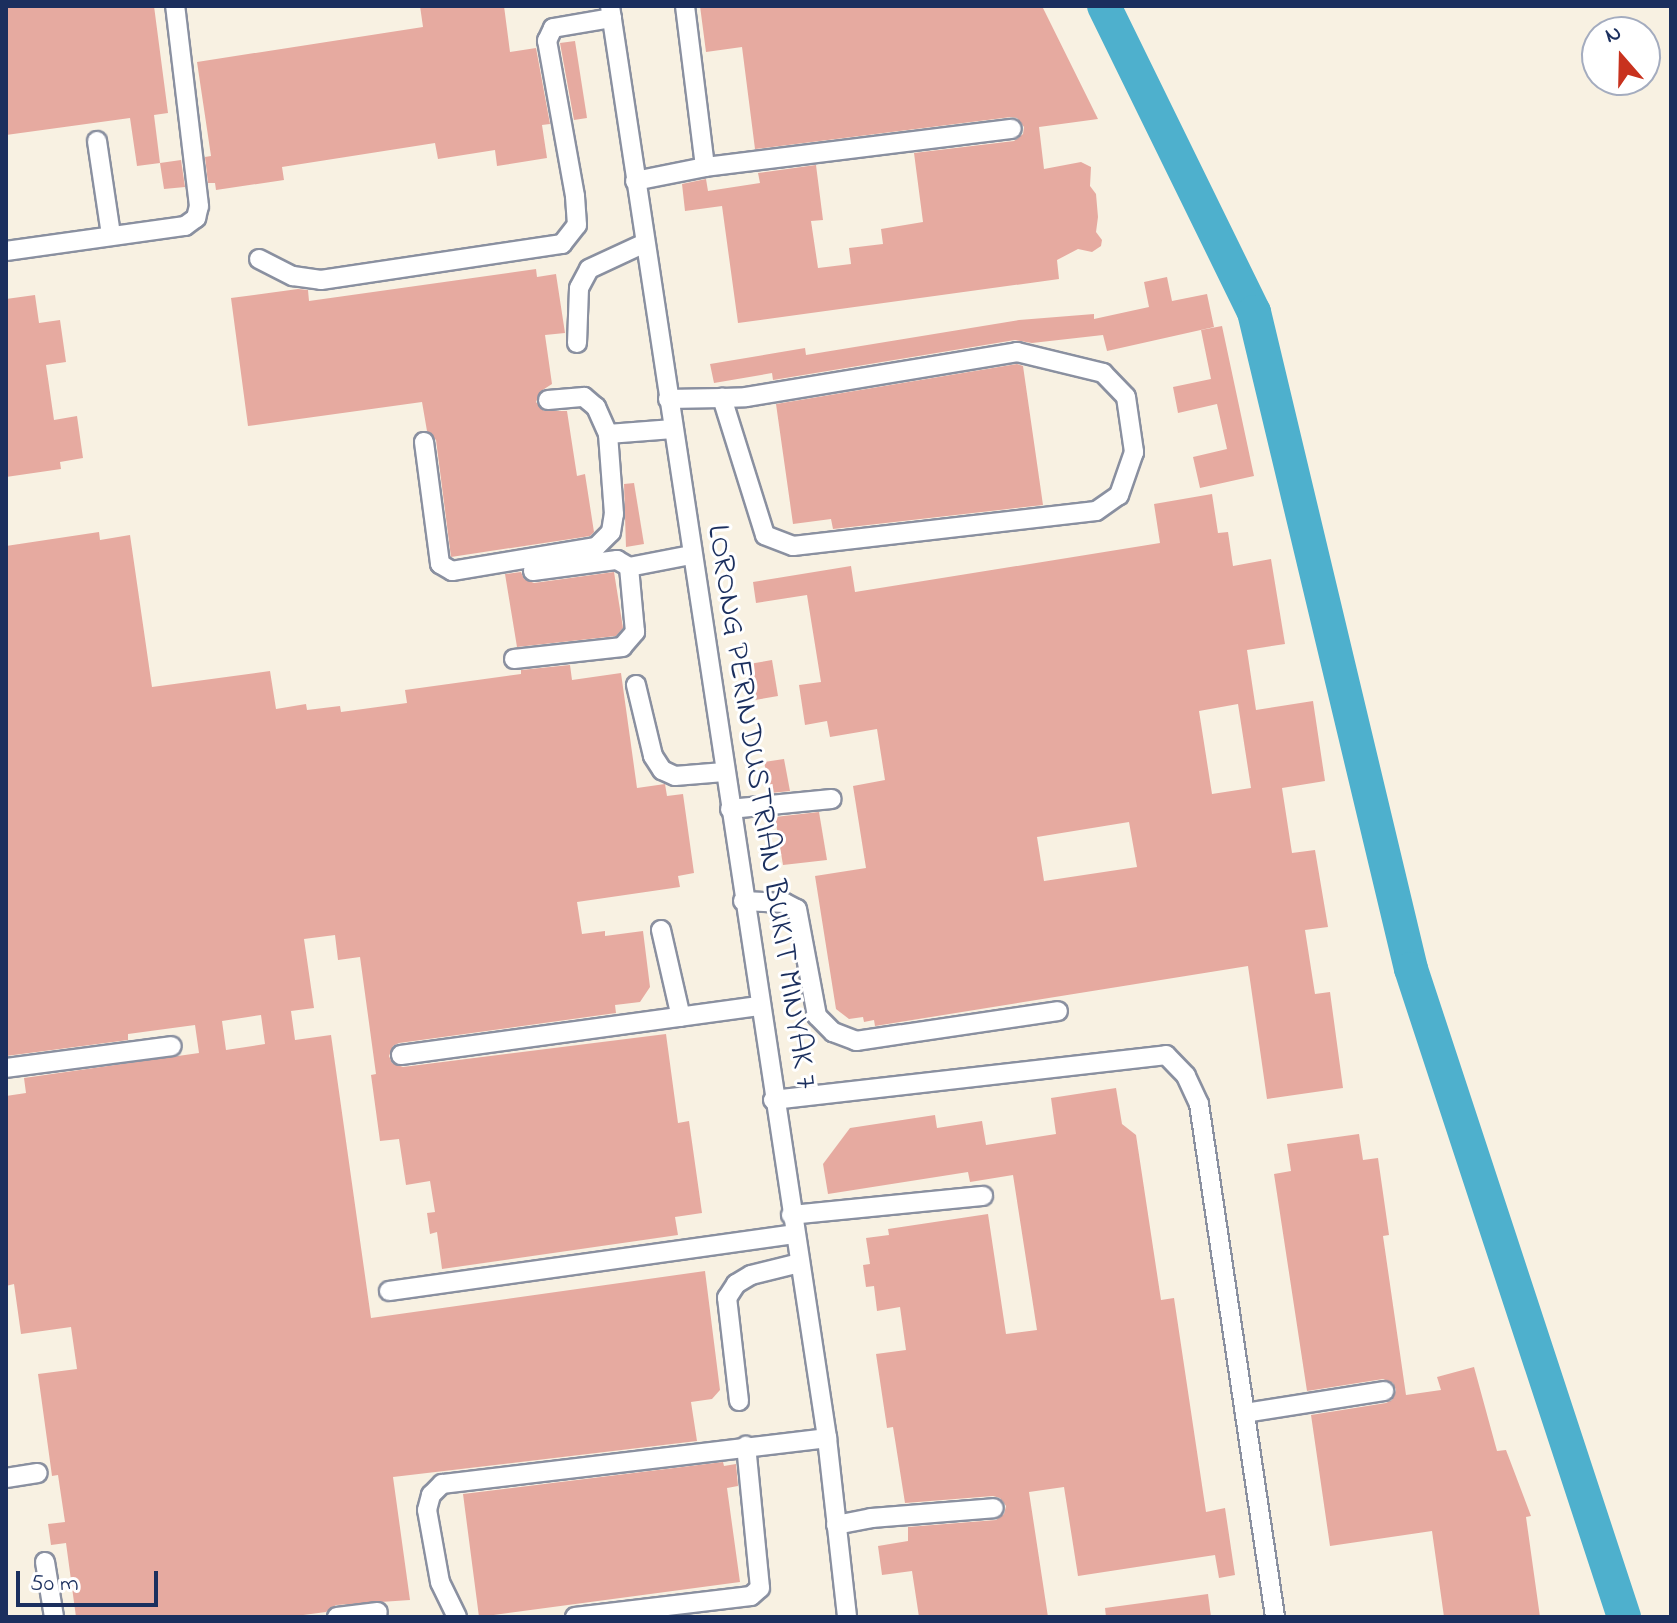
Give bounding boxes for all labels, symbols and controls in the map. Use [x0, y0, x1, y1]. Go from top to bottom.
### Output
north arrow [1581, 16, 1661, 96]
text: N [1601, 18, 1626, 53]
street label: LORONG PERINDUSTRIAN BUKIT MINYAK 7 [696, 522, 824, 1092]
scale bar [20, 1555, 162, 1605]
text: 50 m [30, 1567, 79, 1602]

